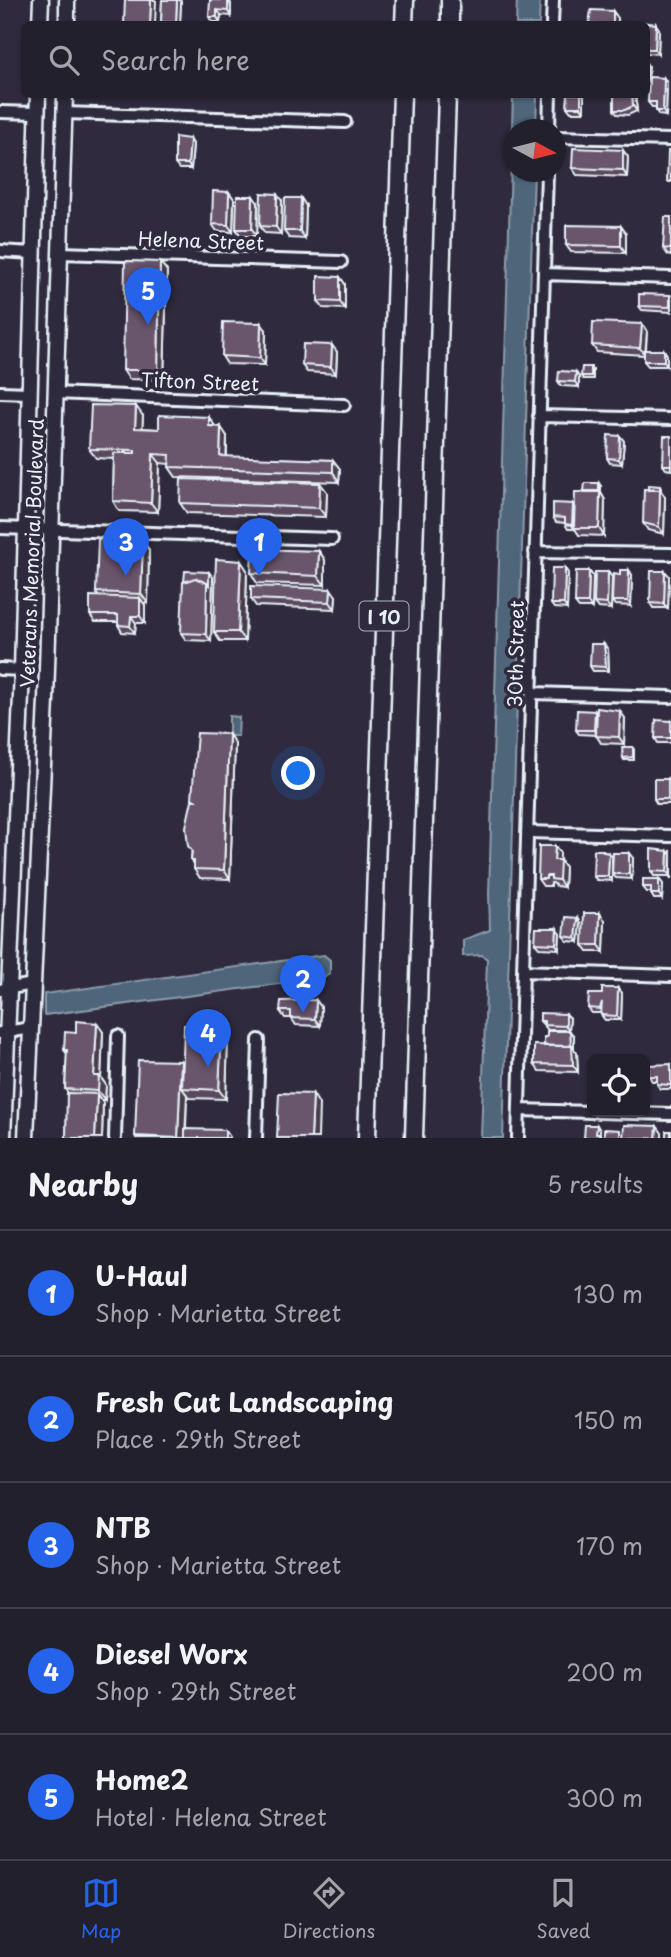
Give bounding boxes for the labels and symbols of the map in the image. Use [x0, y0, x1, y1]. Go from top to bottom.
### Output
north arrow [503, 119, 566, 182]
street label: Helena Street [138, 224, 265, 256]
pin: 5 [125, 267, 171, 325]
street label: Tifton Street [141, 365, 260, 397]
street label: Veterans Memorial Boulevard [12, 418, 50, 688]
pin: 3 [103, 518, 149, 576]
pin: 1 [236, 518, 282, 576]
street label: 30th Street [500, 600, 530, 708]
road number: I 10 [360, 602, 408, 630]
your location [281, 756, 315, 790]
pin: 2 [280, 955, 326, 1013]
pin: 4 [185, 1009, 231, 1067]

